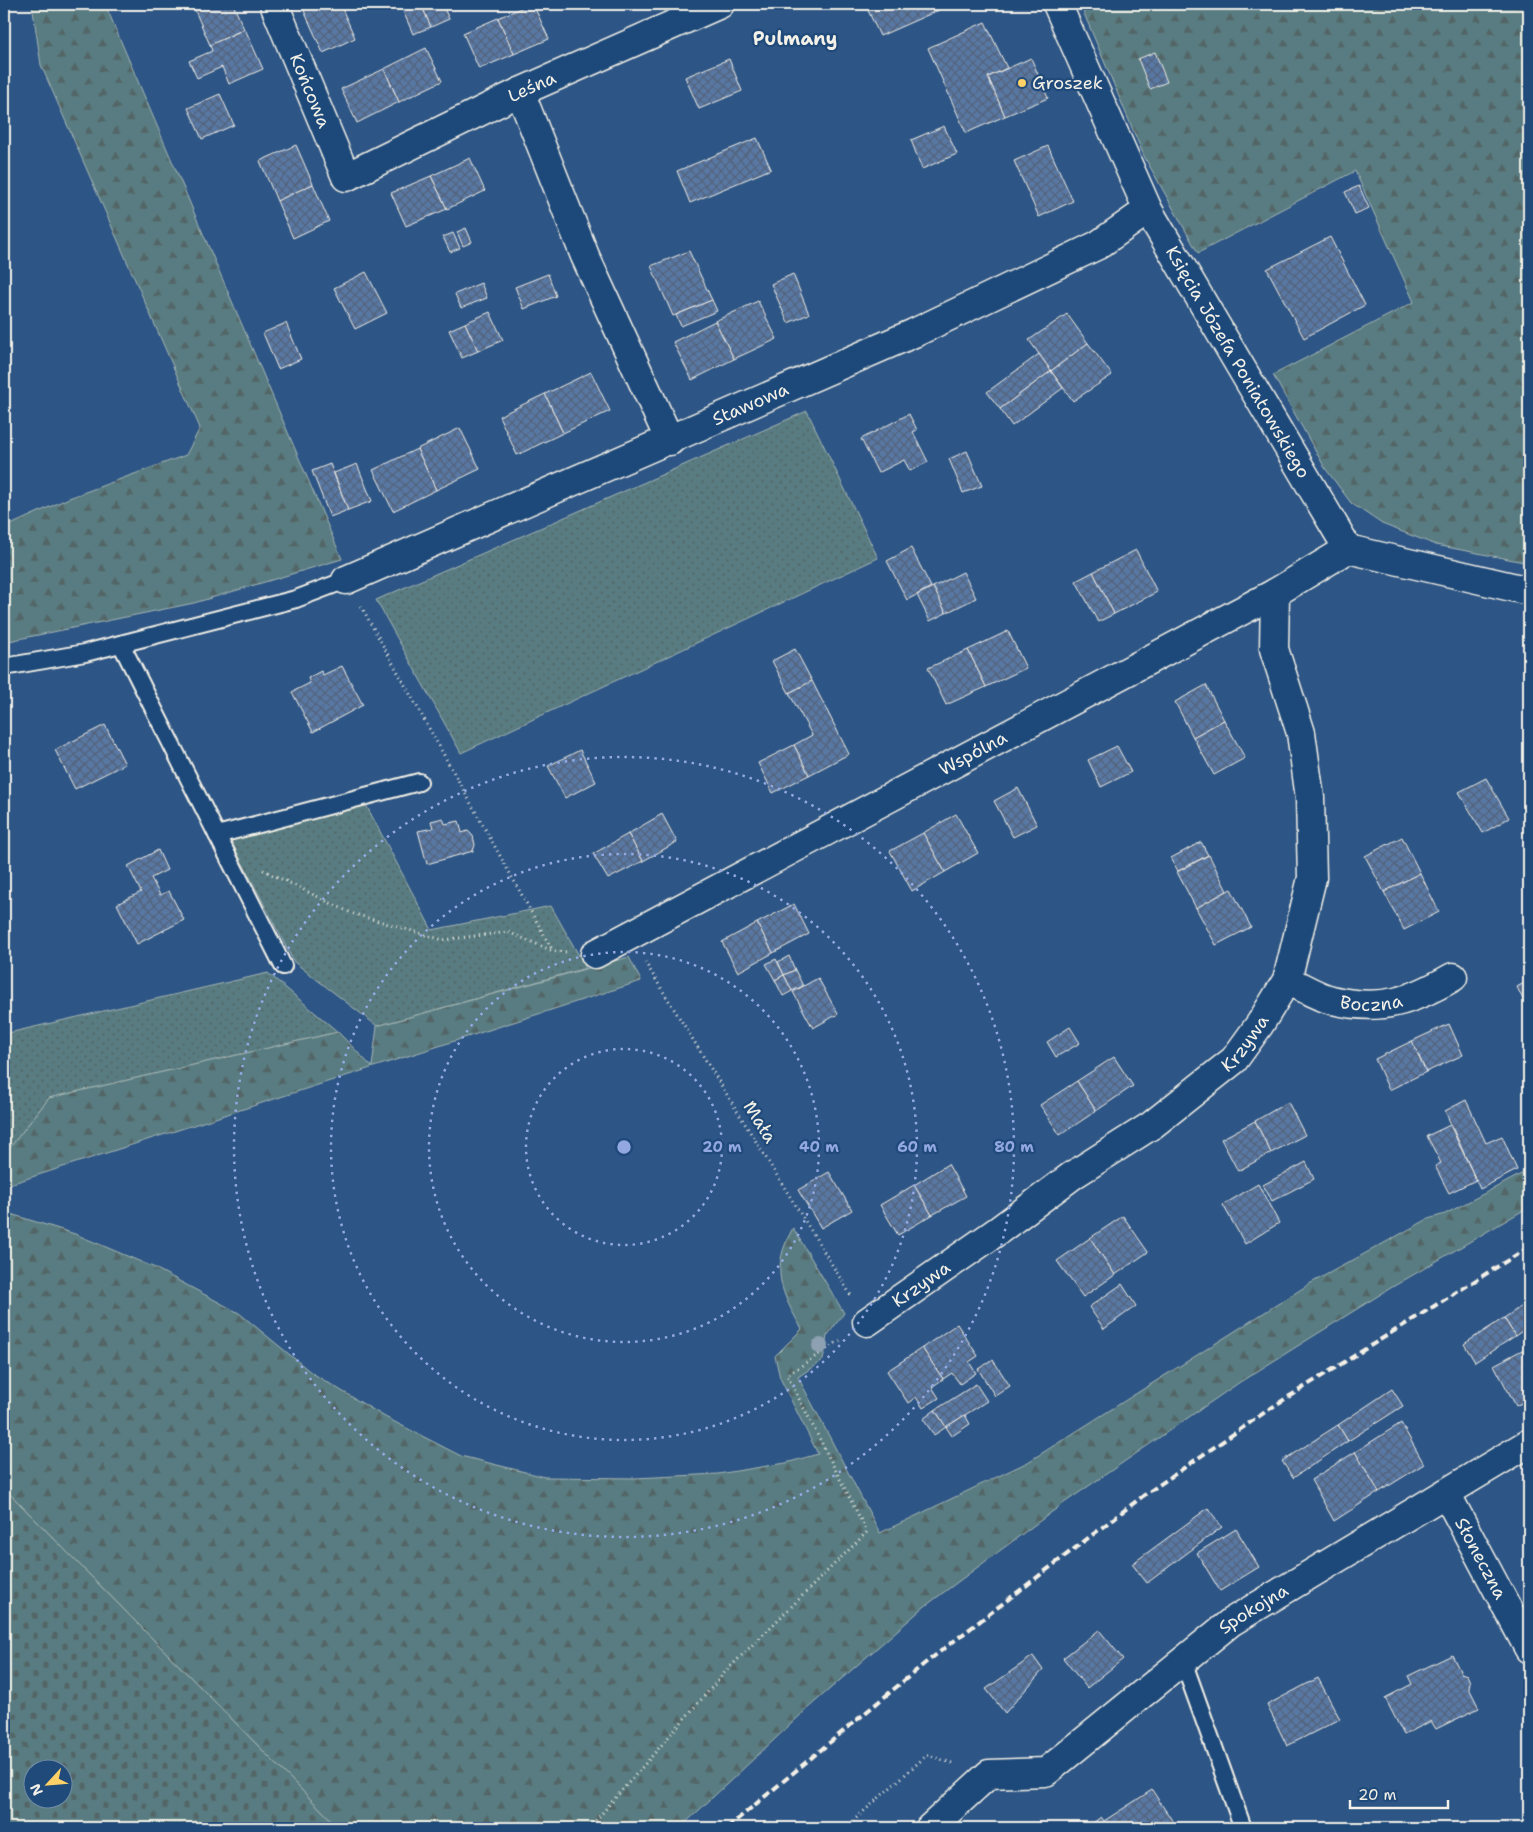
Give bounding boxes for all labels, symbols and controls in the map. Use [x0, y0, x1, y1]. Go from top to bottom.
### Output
district label: Pulmany [753, 26, 837, 51]
street label: Końcowa [284, 50, 336, 132]
street label: Leśna [504, 66, 560, 108]
place label: Groszek [1032, 71, 1103, 95]
marker: Groszek [1016, 77, 1028, 89]
street label: Księcia Józefa Poniatowskiego [1160, 242, 1316, 483]
street label: Stawowa [709, 377, 792, 431]
street label: Wspólna [935, 725, 1011, 781]
street label: Boczna [1338, 989, 1405, 1017]
street label: Krzywa [1216, 1011, 1275, 1078]
street label: Mała [738, 1096, 782, 1148]
text: 20 m [702, 1137, 742, 1157]
text: 40 m [799, 1137, 839, 1157]
text: 60 m [897, 1137, 937, 1157]
text: 80 m [994, 1137, 1034, 1157]
centre of rings [615, 1138, 633, 1156]
street label: Krzywa [887, 1256, 955, 1313]
street label: Słoneczna [1449, 1513, 1512, 1603]
street label: Spokojna [1213, 1578, 1293, 1640]
north arrow [22, 1760, 72, 1810]
scale bar [1350, 1777, 1448, 1809]
text: N [26, 1781, 47, 1799]
text: 20 m [1358, 1785, 1397, 1805]

